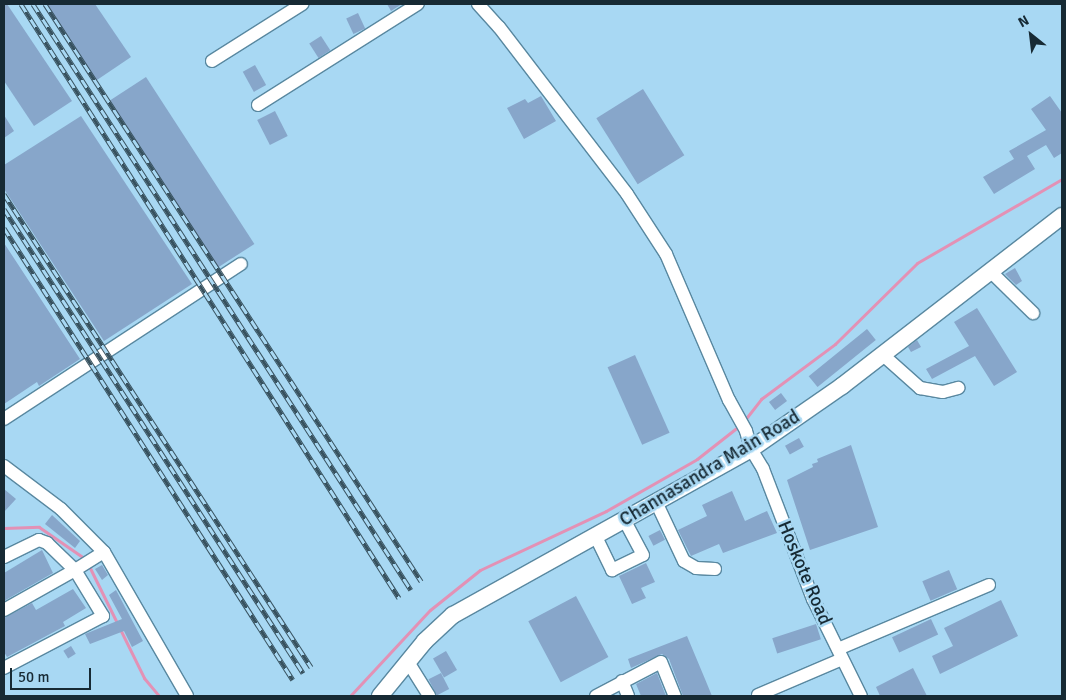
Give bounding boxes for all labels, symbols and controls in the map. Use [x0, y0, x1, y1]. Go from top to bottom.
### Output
north arrow [1006, 10, 1056, 60]
text: N [1015, 12, 1032, 31]
street label: Channasandra Main Road [616, 406, 804, 532]
street label: Hoskote Road [772, 518, 836, 628]
scale bar [12, 658, 94, 690]
text: 50 m [18, 668, 49, 686]

